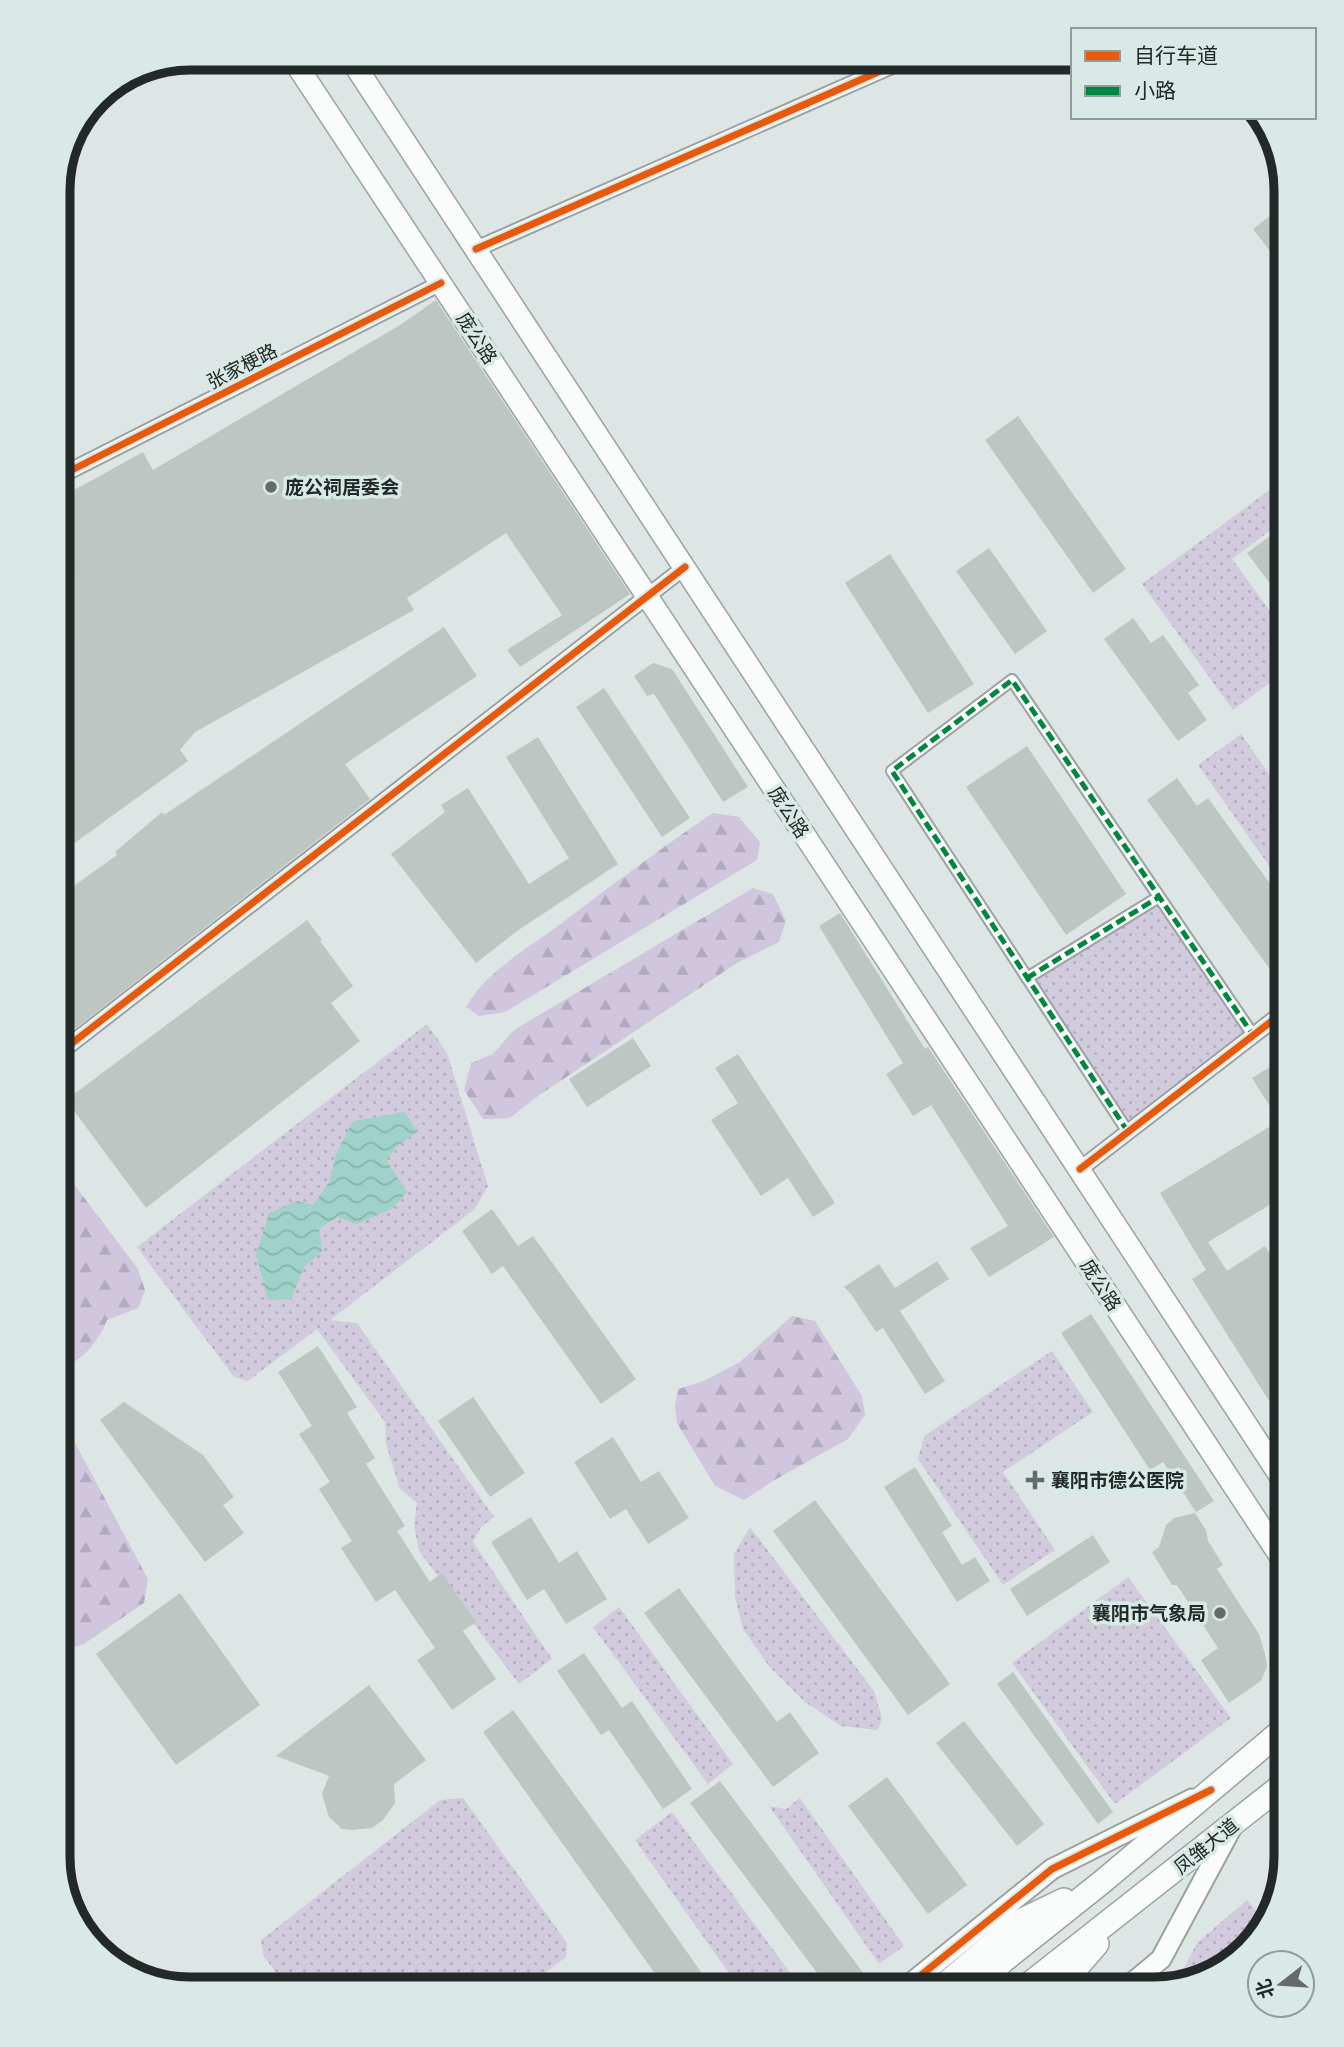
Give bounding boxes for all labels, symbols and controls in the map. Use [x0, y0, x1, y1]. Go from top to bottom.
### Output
legend [1071, 28, 1316, 119]
text: 自行车道 [1134, 42, 1218, 69]
text: 小路 [1134, 77, 1176, 104]
street label: 庞公路 [451, 308, 503, 368]
street label: 张家梗路 [203, 338, 281, 394]
place label: 庞公祠居委会 [285, 475, 399, 499]
marker: 庞公祠居委会 [263, 479, 279, 495]
street label: 庞公路 [763, 782, 815, 842]
street label: 庞公路 [1075, 1255, 1127, 1315]
place label: 襄阳市德公医院 [1051, 1468, 1184, 1492]
marker: 襄阳市德公医院 [1025, 1470, 1045, 1490]
place label: 襄阳市气象局 [1092, 1601, 1206, 1625]
marker: 襄阳市气象局 [1212, 1605, 1228, 1621]
street label: 凤雏大道 [1169, 1813, 1243, 1879]
north arrow [1246, 1949, 1316, 2019]
text: 北 [1250, 1976, 1279, 2002]

